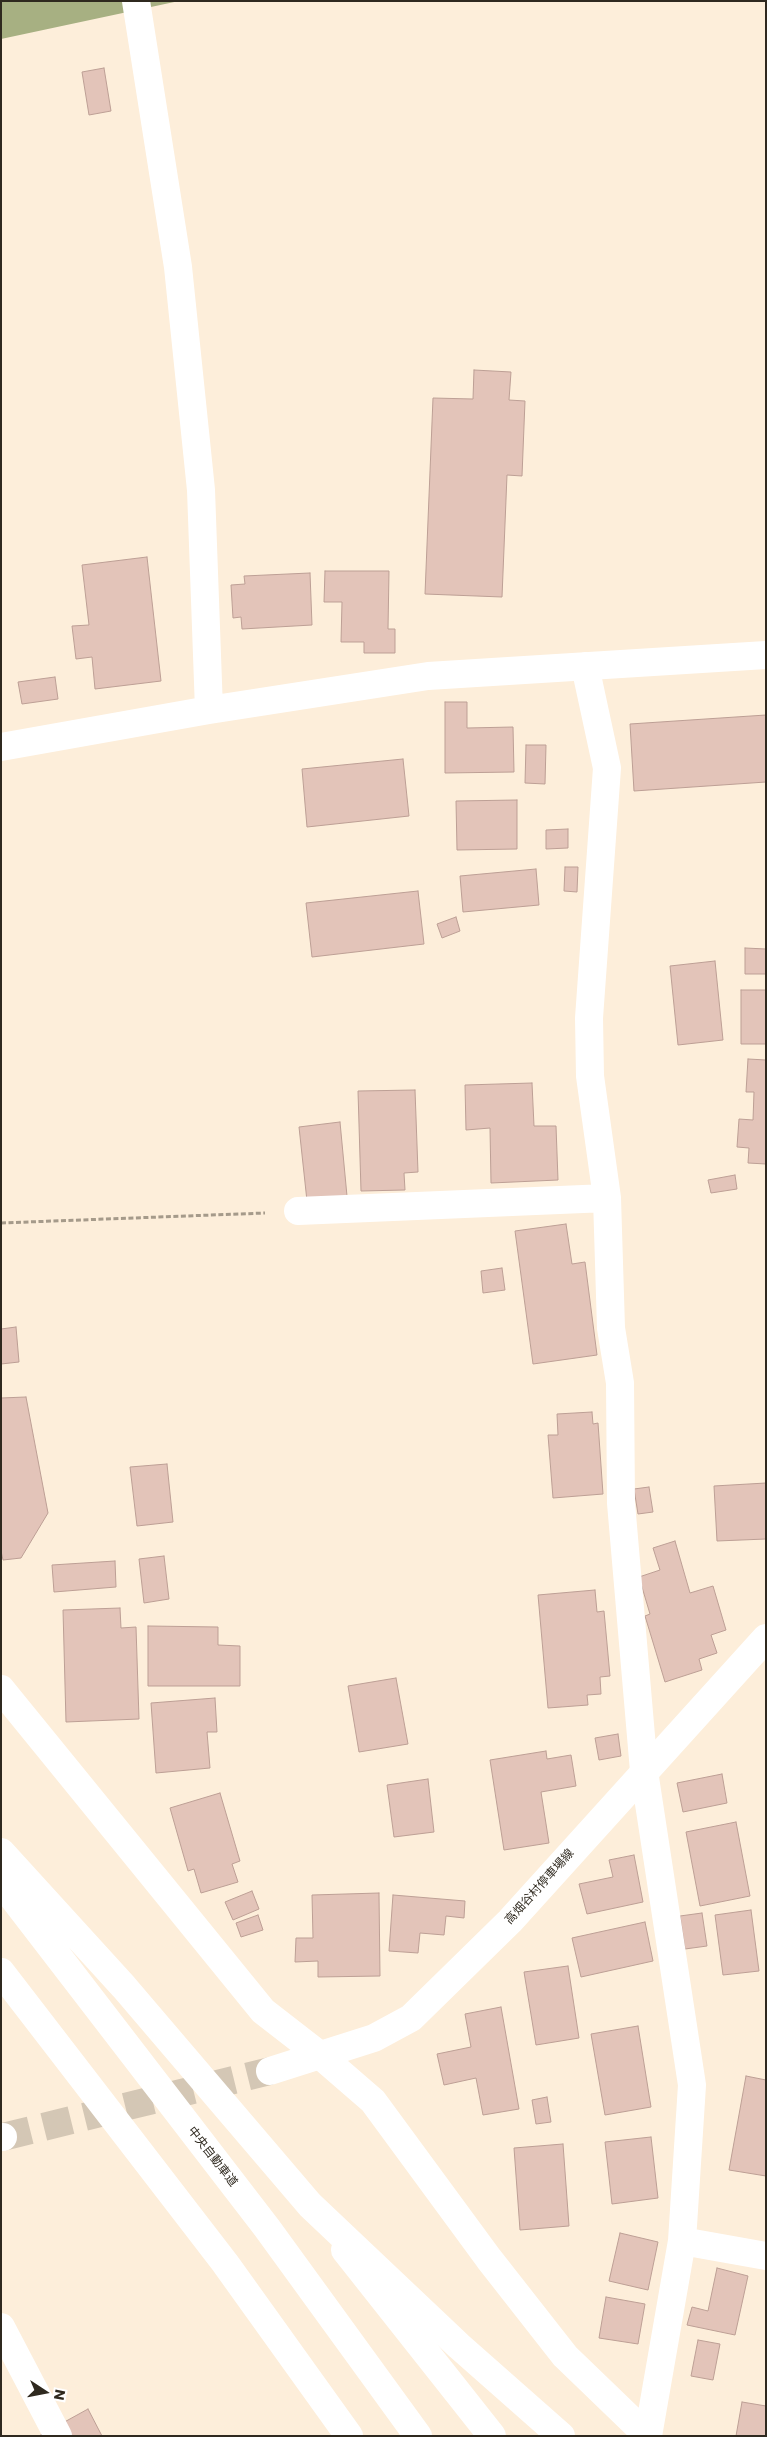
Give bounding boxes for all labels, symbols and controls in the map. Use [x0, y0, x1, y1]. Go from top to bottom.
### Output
street label: 高畑谷村停車場線 [503, 1847, 577, 1927]
street label: 中央自動車道 [184, 2124, 240, 2190]
north arrow [20, 2367, 70, 2417]
text: N [49, 2388, 71, 2402]

